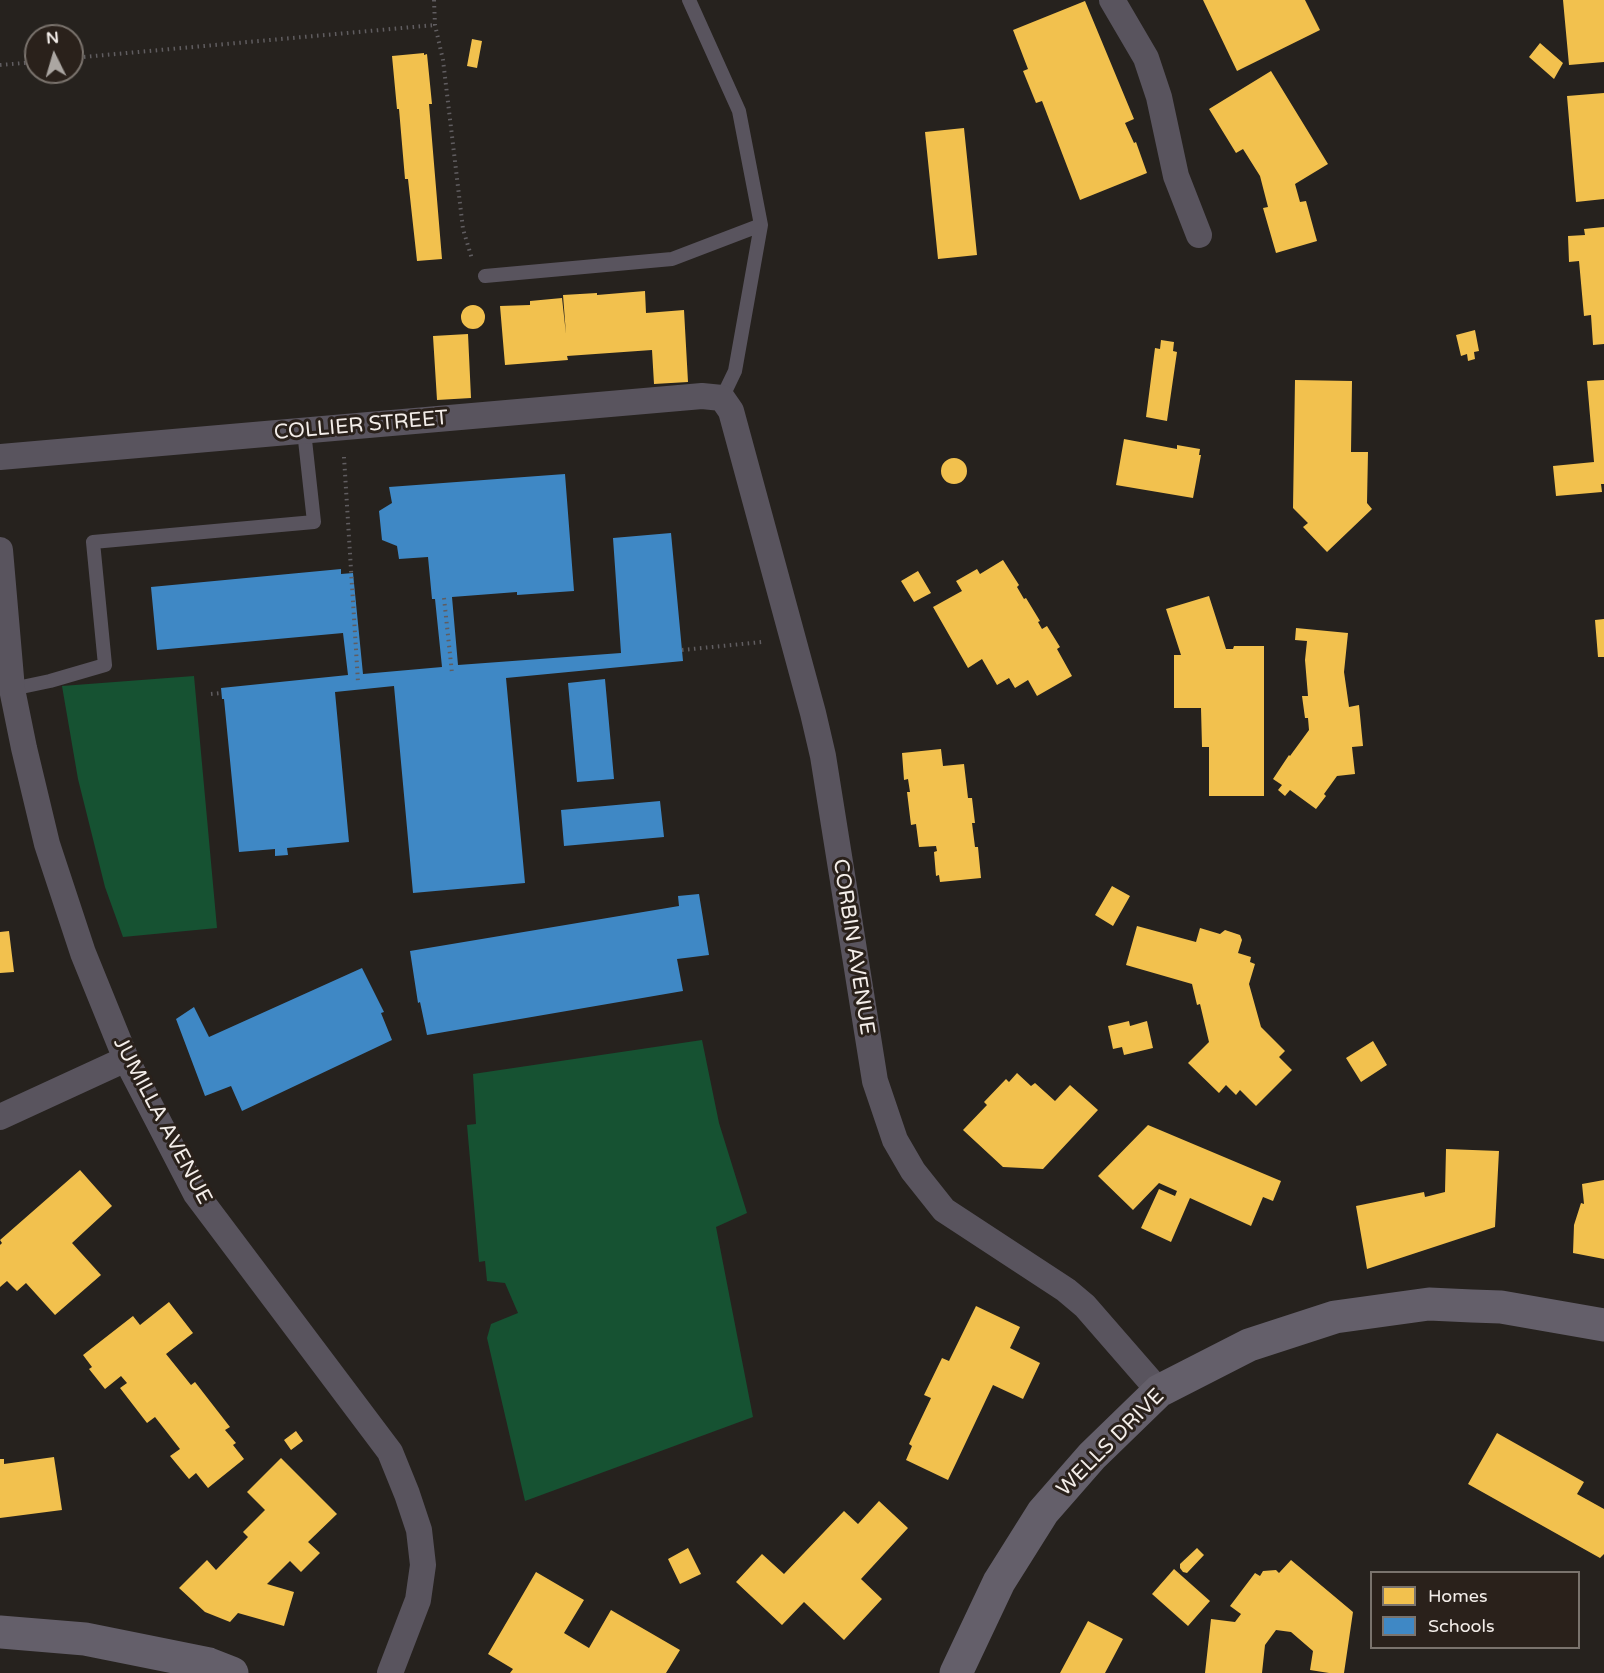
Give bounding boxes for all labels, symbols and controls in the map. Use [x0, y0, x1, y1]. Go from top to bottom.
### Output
north arrow [24, 24, 84, 84]
text: N [45, 28, 60, 49]
street label: COLLIER STREET [273, 406, 449, 446]
street label: CORBIN AVENUE [827, 857, 879, 1037]
street label: JUMILLA AVENUE [107, 1033, 217, 1209]
street label: WELLS DRIVE [1052, 1384, 1170, 1502]
legend [1370, 1571, 1580, 1649]
text: Homes [1428, 1585, 1488, 1607]
text: Schools [1428, 1615, 1495, 1637]

